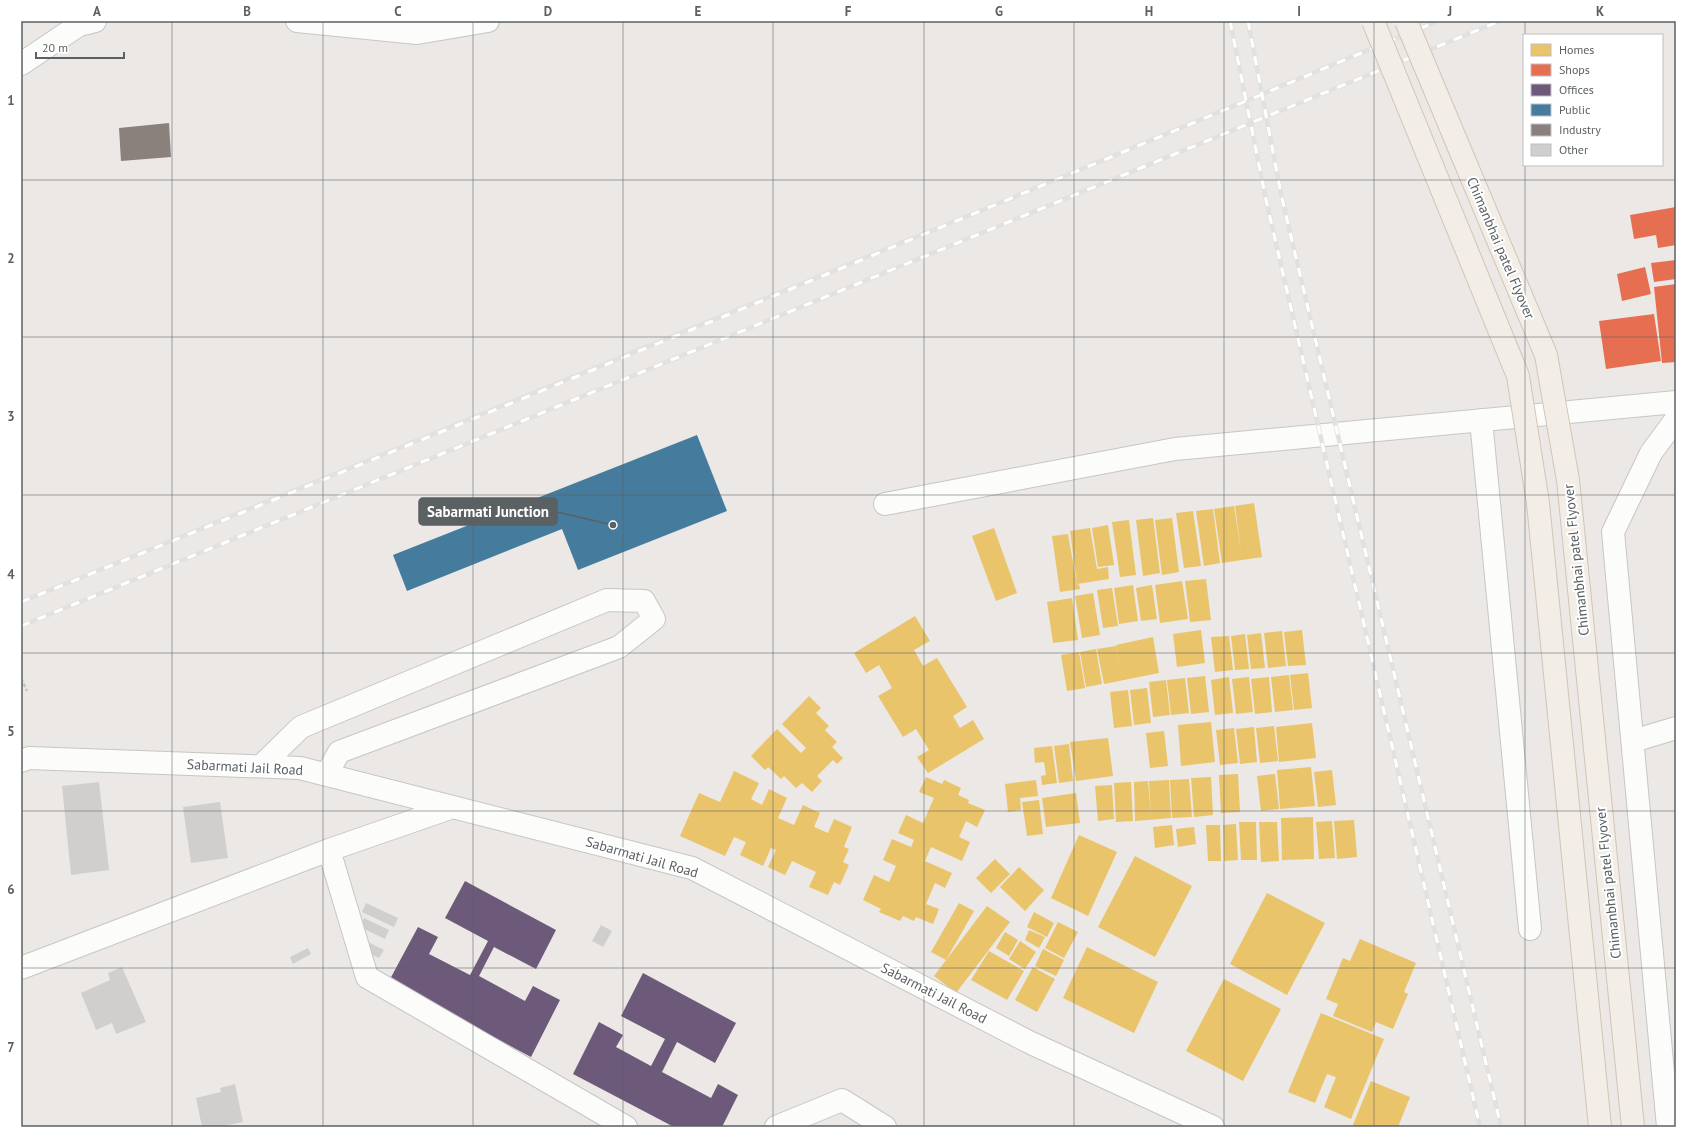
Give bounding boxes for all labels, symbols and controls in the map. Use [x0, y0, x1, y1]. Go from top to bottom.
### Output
text: A [93, 3, 101, 20]
text: B [243, 3, 251, 20]
text: C [394, 3, 402, 20]
text: D [544, 3, 552, 20]
text: E [695, 3, 702, 20]
text: F [845, 3, 852, 20]
text: G [995, 3, 1003, 20]
text: H [1145, 3, 1153, 20]
text: I [1297, 3, 1301, 20]
text: J [1447, 3, 1452, 20]
text: K [1596, 3, 1604, 20]
scale bar [36, 34, 124, 60]
legend [1523, 34, 1663, 166]
text: 20 m [42, 40, 68, 55]
text: Homes [1559, 42, 1594, 57]
text: Shops [1559, 62, 1590, 77]
text: Offices [1559, 82, 1594, 97]
text: 1 [7, 92, 15, 109]
text: Public [1559, 102, 1591, 117]
text: Industry [1559, 122, 1601, 137]
text: Other [1559, 142, 1588, 157]
street label: Chimanbhai patel Flyover [1463, 174, 1539, 322]
text: 2 [7, 250, 15, 267]
text: 3 [7, 408, 15, 425]
street label: Chimanbhai patel Flyover [1559, 483, 1593, 637]
callout: Sabarmati Junction [419, 498, 557, 525]
text: Sabarmati Junction [427, 502, 549, 521]
text: 4 [7, 566, 15, 583]
text: 5 [7, 723, 15, 740]
street label: Sabarmati Jail Road [186, 755, 304, 779]
street label: Chimanbhai patel Flyover [1591, 806, 1625, 960]
street label: Sabarmati Jail Road [584, 832, 700, 882]
text: 6 [7, 881, 15, 898]
street label: Sabarmati Jail Road [878, 959, 990, 1027]
text: 7 [7, 1039, 15, 1056]

